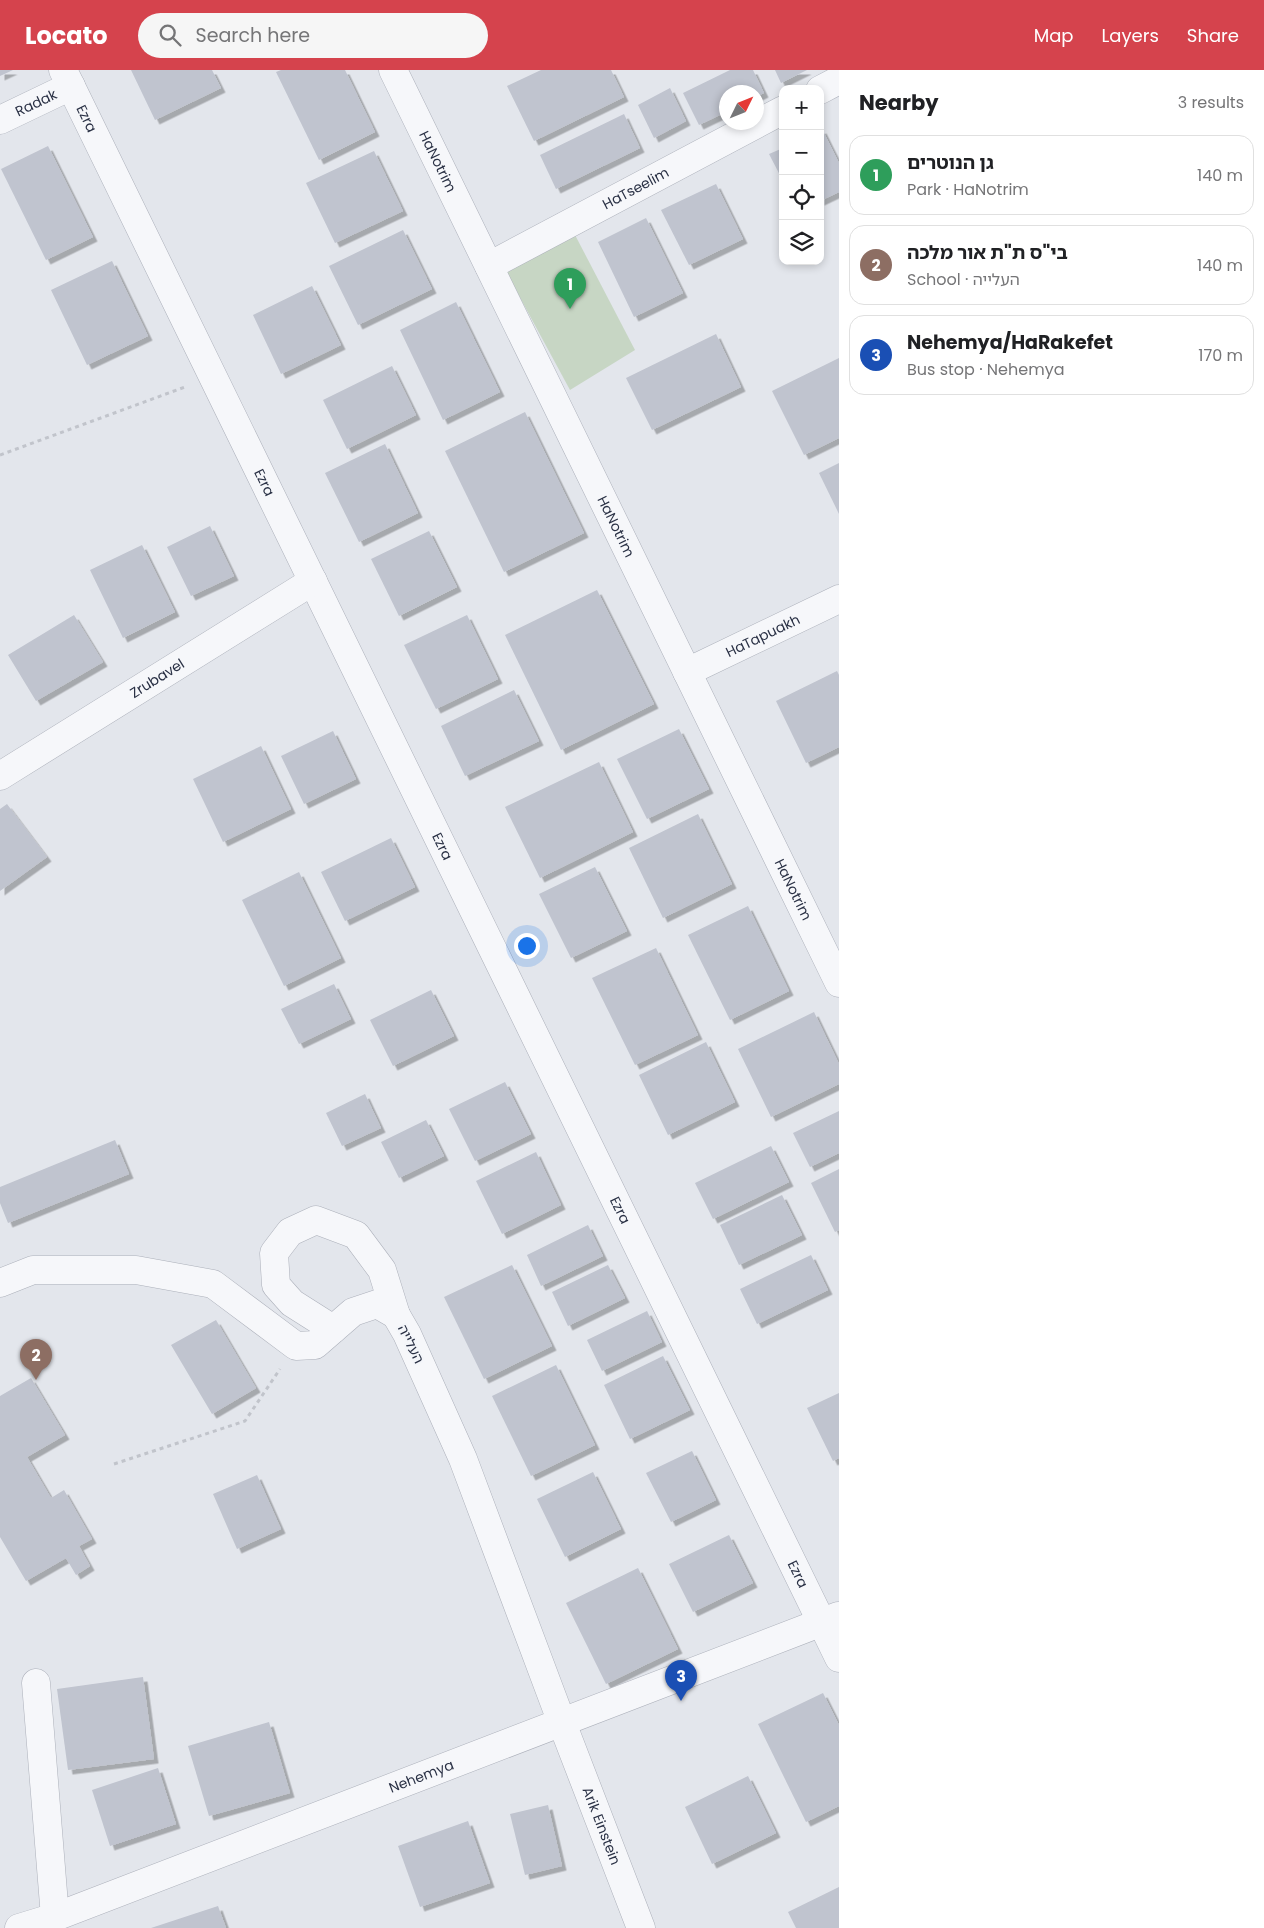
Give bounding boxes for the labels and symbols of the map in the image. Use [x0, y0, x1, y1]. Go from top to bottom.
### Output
street label: Radak [12, 84, 61, 121]
north arrow [719, 85, 764, 130]
street label: Ezra [72, 101, 102, 136]
street label: HaNotrim [414, 128, 461, 196]
street label: HaTseelim [599, 162, 672, 214]
pin: 1 [554, 268, 586, 309]
street label: Ezra [249, 465, 280, 499]
street label: HaNotrim [592, 492, 639, 561]
street label: HaTapuakh [722, 609, 803, 662]
street label: Zrubavel [126, 654, 188, 703]
street label: Ezra [427, 829, 458, 863]
street label: HaNotrim [770, 855, 817, 924]
your location [514, 933, 540, 959]
street label: Ezra [605, 1193, 635, 1227]
street label: העלייה [393, 1321, 429, 1367]
pin: 2 [20, 1339, 52, 1380]
street label: Ezra [783, 1557, 813, 1591]
pin: 3 [665, 1660, 697, 1701]
street label: Nehemya [386, 1755, 457, 1798]
street label: Arik Einstein [578, 1784, 626, 1868]

